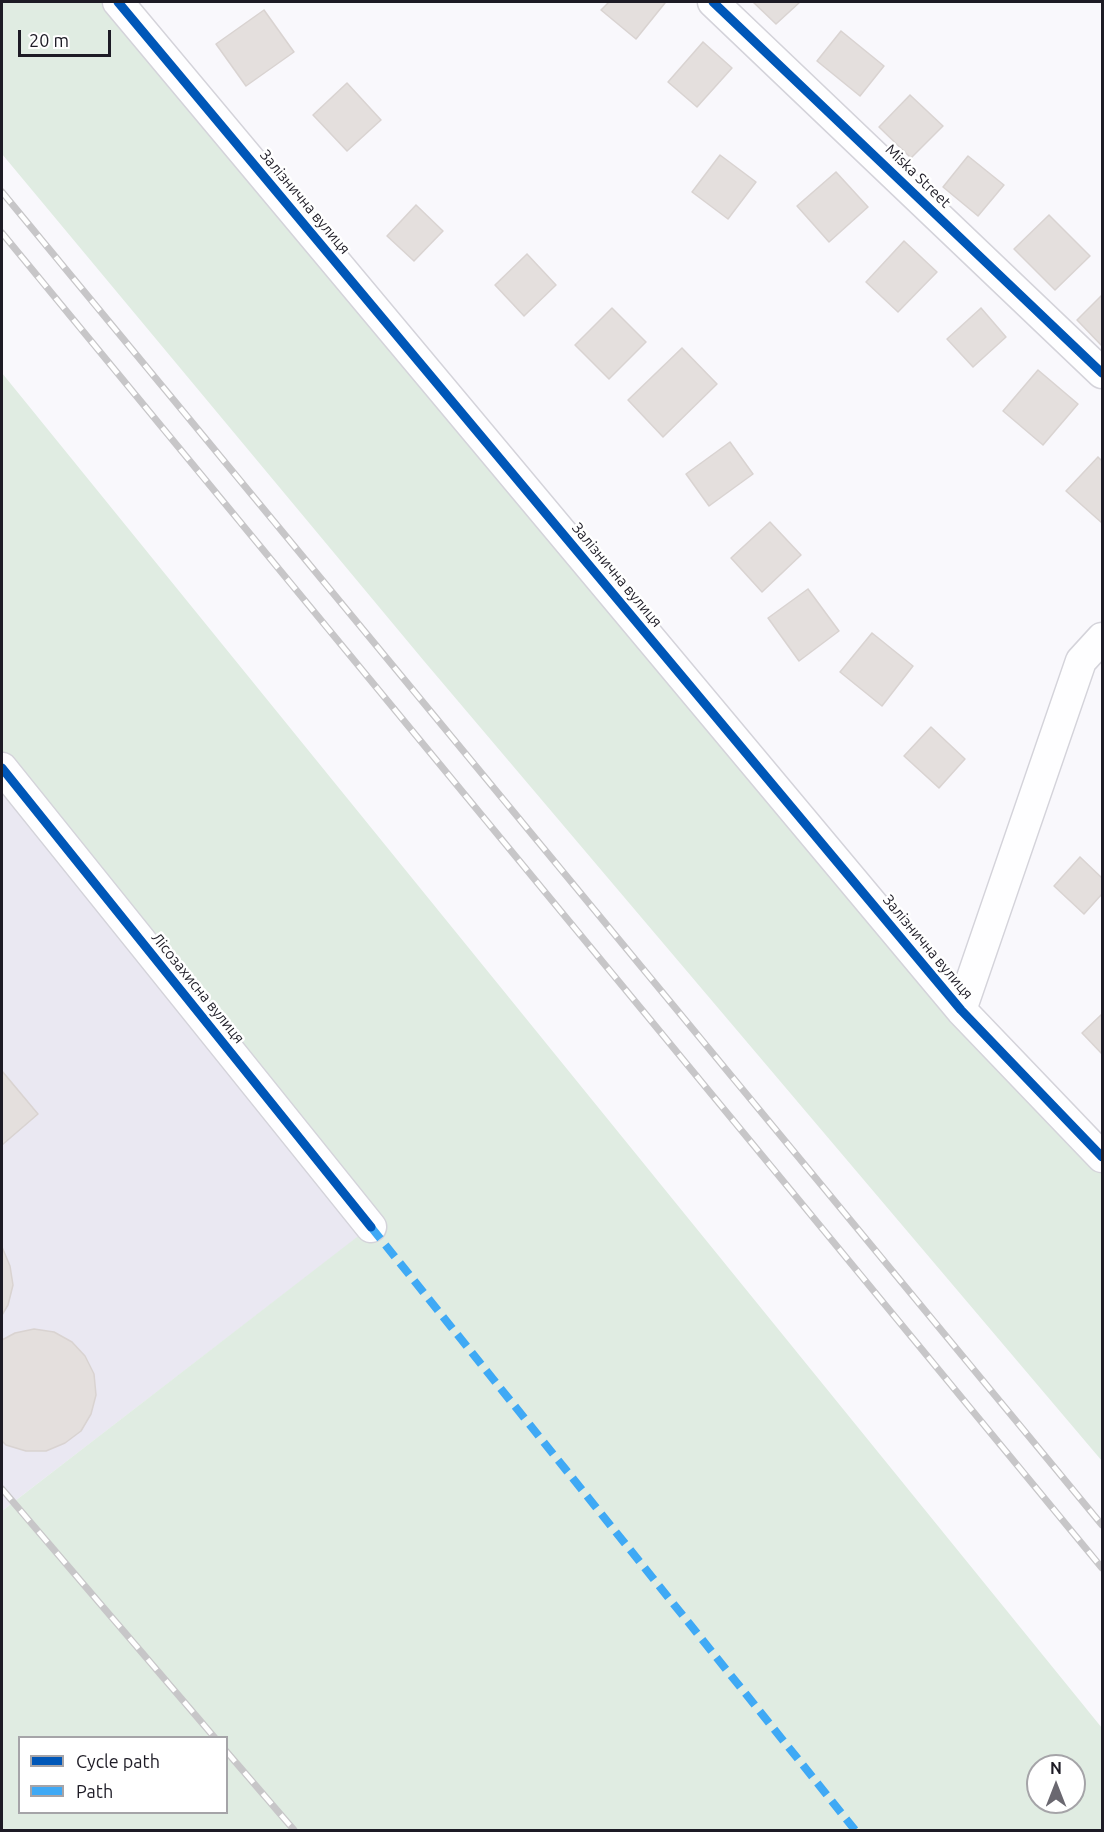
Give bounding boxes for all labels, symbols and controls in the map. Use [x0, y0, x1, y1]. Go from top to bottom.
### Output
scale bar [21, 18, 114, 56]
text: 20 m [29, 30, 69, 50]
street label: Miska Street [882, 140, 954, 212]
street label: Залізнична вулиця [256, 146, 354, 258]
street label: Залізнична вулиця [568, 519, 666, 631]
street label: Залізнична вулиця [879, 891, 977, 1003]
street label: Лісозахисна вулиця [148, 929, 248, 1047]
legend [18, 1736, 228, 1814]
text: Cycle path [76, 1751, 160, 1771]
north arrow [1026, 1754, 1086, 1814]
text: N [1050, 1759, 1062, 1777]
text: Path [76, 1781, 113, 1801]

